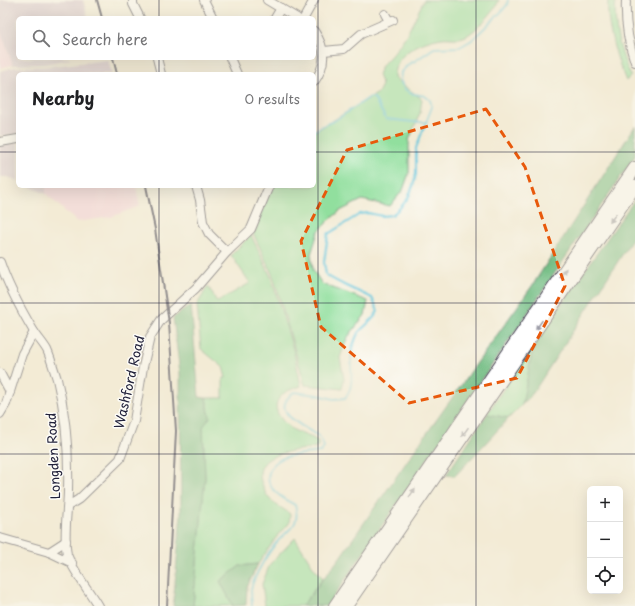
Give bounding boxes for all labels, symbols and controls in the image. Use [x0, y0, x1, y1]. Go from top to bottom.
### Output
search box [16, 16, 316, 60]
icon: search [30, 27, 52, 49]
text: Search here [62, 27, 148, 50]
text: Nearby [32, 85, 94, 111]
text: 0 results [245, 89, 300, 108]
one-way arrow [609, 213, 617, 224]
one-way arrow [559, 268, 567, 278]
one-way arrow [535, 320, 543, 331]
street label: Washford Road [109, 333, 149, 431]
street label: Longden Road [41, 412, 64, 500]
one-way arrow [461, 427, 469, 438]
map controls [587, 486, 623, 594]
button: + [587, 486, 623, 522]
one-way arrow [409, 487, 416, 499]
button: − [587, 522, 623, 558]
button: locate [587, 558, 623, 594]

